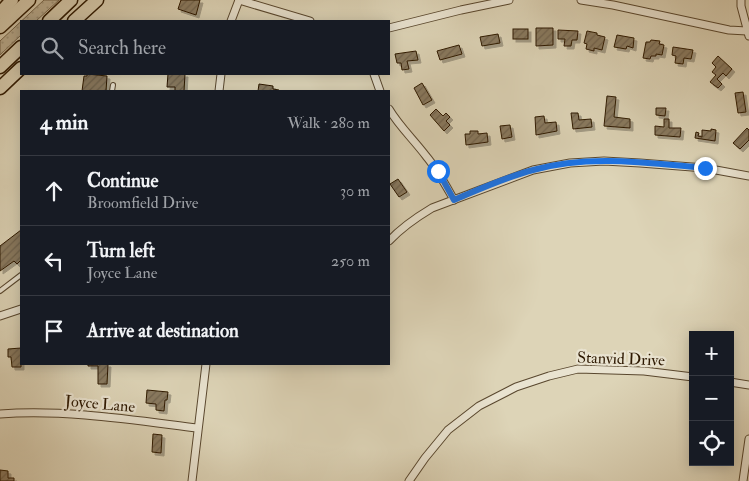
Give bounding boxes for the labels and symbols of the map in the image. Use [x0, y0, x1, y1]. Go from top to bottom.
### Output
route end [694, 157, 717, 180]
route start [427, 160, 450, 183]
street label: Stanvid Drive [577, 347, 665, 371]
street label: Joyce Lane [63, 391, 136, 418]

